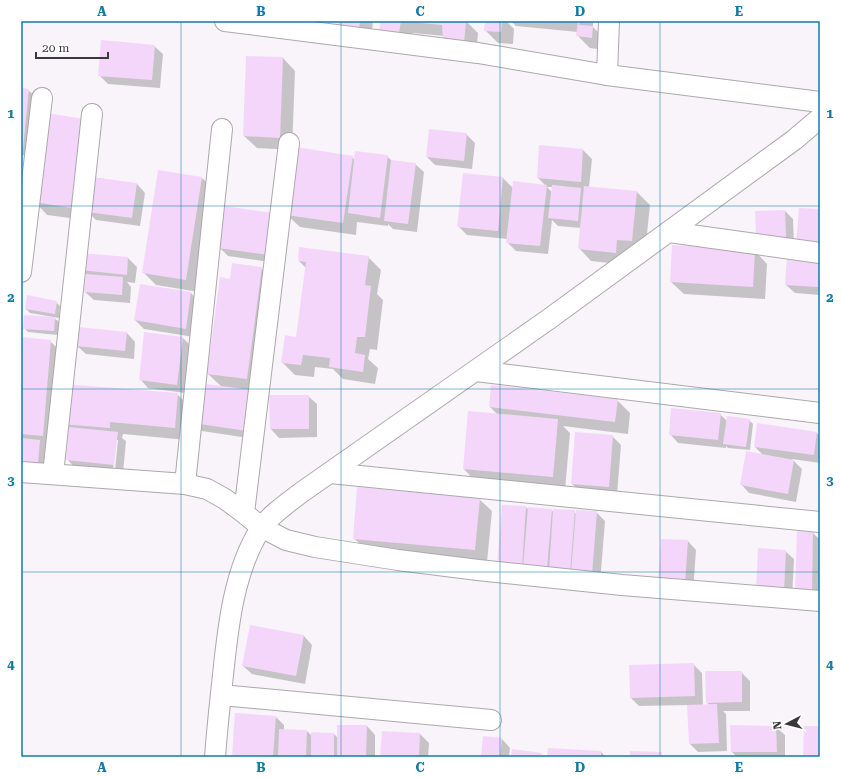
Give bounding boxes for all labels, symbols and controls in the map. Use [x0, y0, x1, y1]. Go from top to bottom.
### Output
text: A [97, 4, 107, 19]
text: B [256, 4, 266, 19]
text: C [415, 4, 425, 19]
text: D [575, 4, 585, 19]
text: E [735, 4, 743, 19]
scale bar [36, 34, 108, 60]
text: 20 m [42, 41, 69, 55]
text: 1 [7, 106, 15, 121]
text: 1 [826, 106, 834, 121]
text: 2 [7, 290, 15, 305]
text: 2 [826, 290, 834, 305]
text: 3 [7, 473, 15, 488]
text: 3 [826, 473, 834, 488]
text: 4 [7, 657, 15, 672]
text: 4 [826, 657, 834, 672]
north arrow [767, 704, 807, 744]
text: N [771, 720, 785, 730]
text: A [97, 760, 107, 775]
text: B [256, 760, 266, 775]
text: C [415, 760, 425, 775]
text: D [575, 760, 585, 775]
text: E [735, 760, 743, 775]

